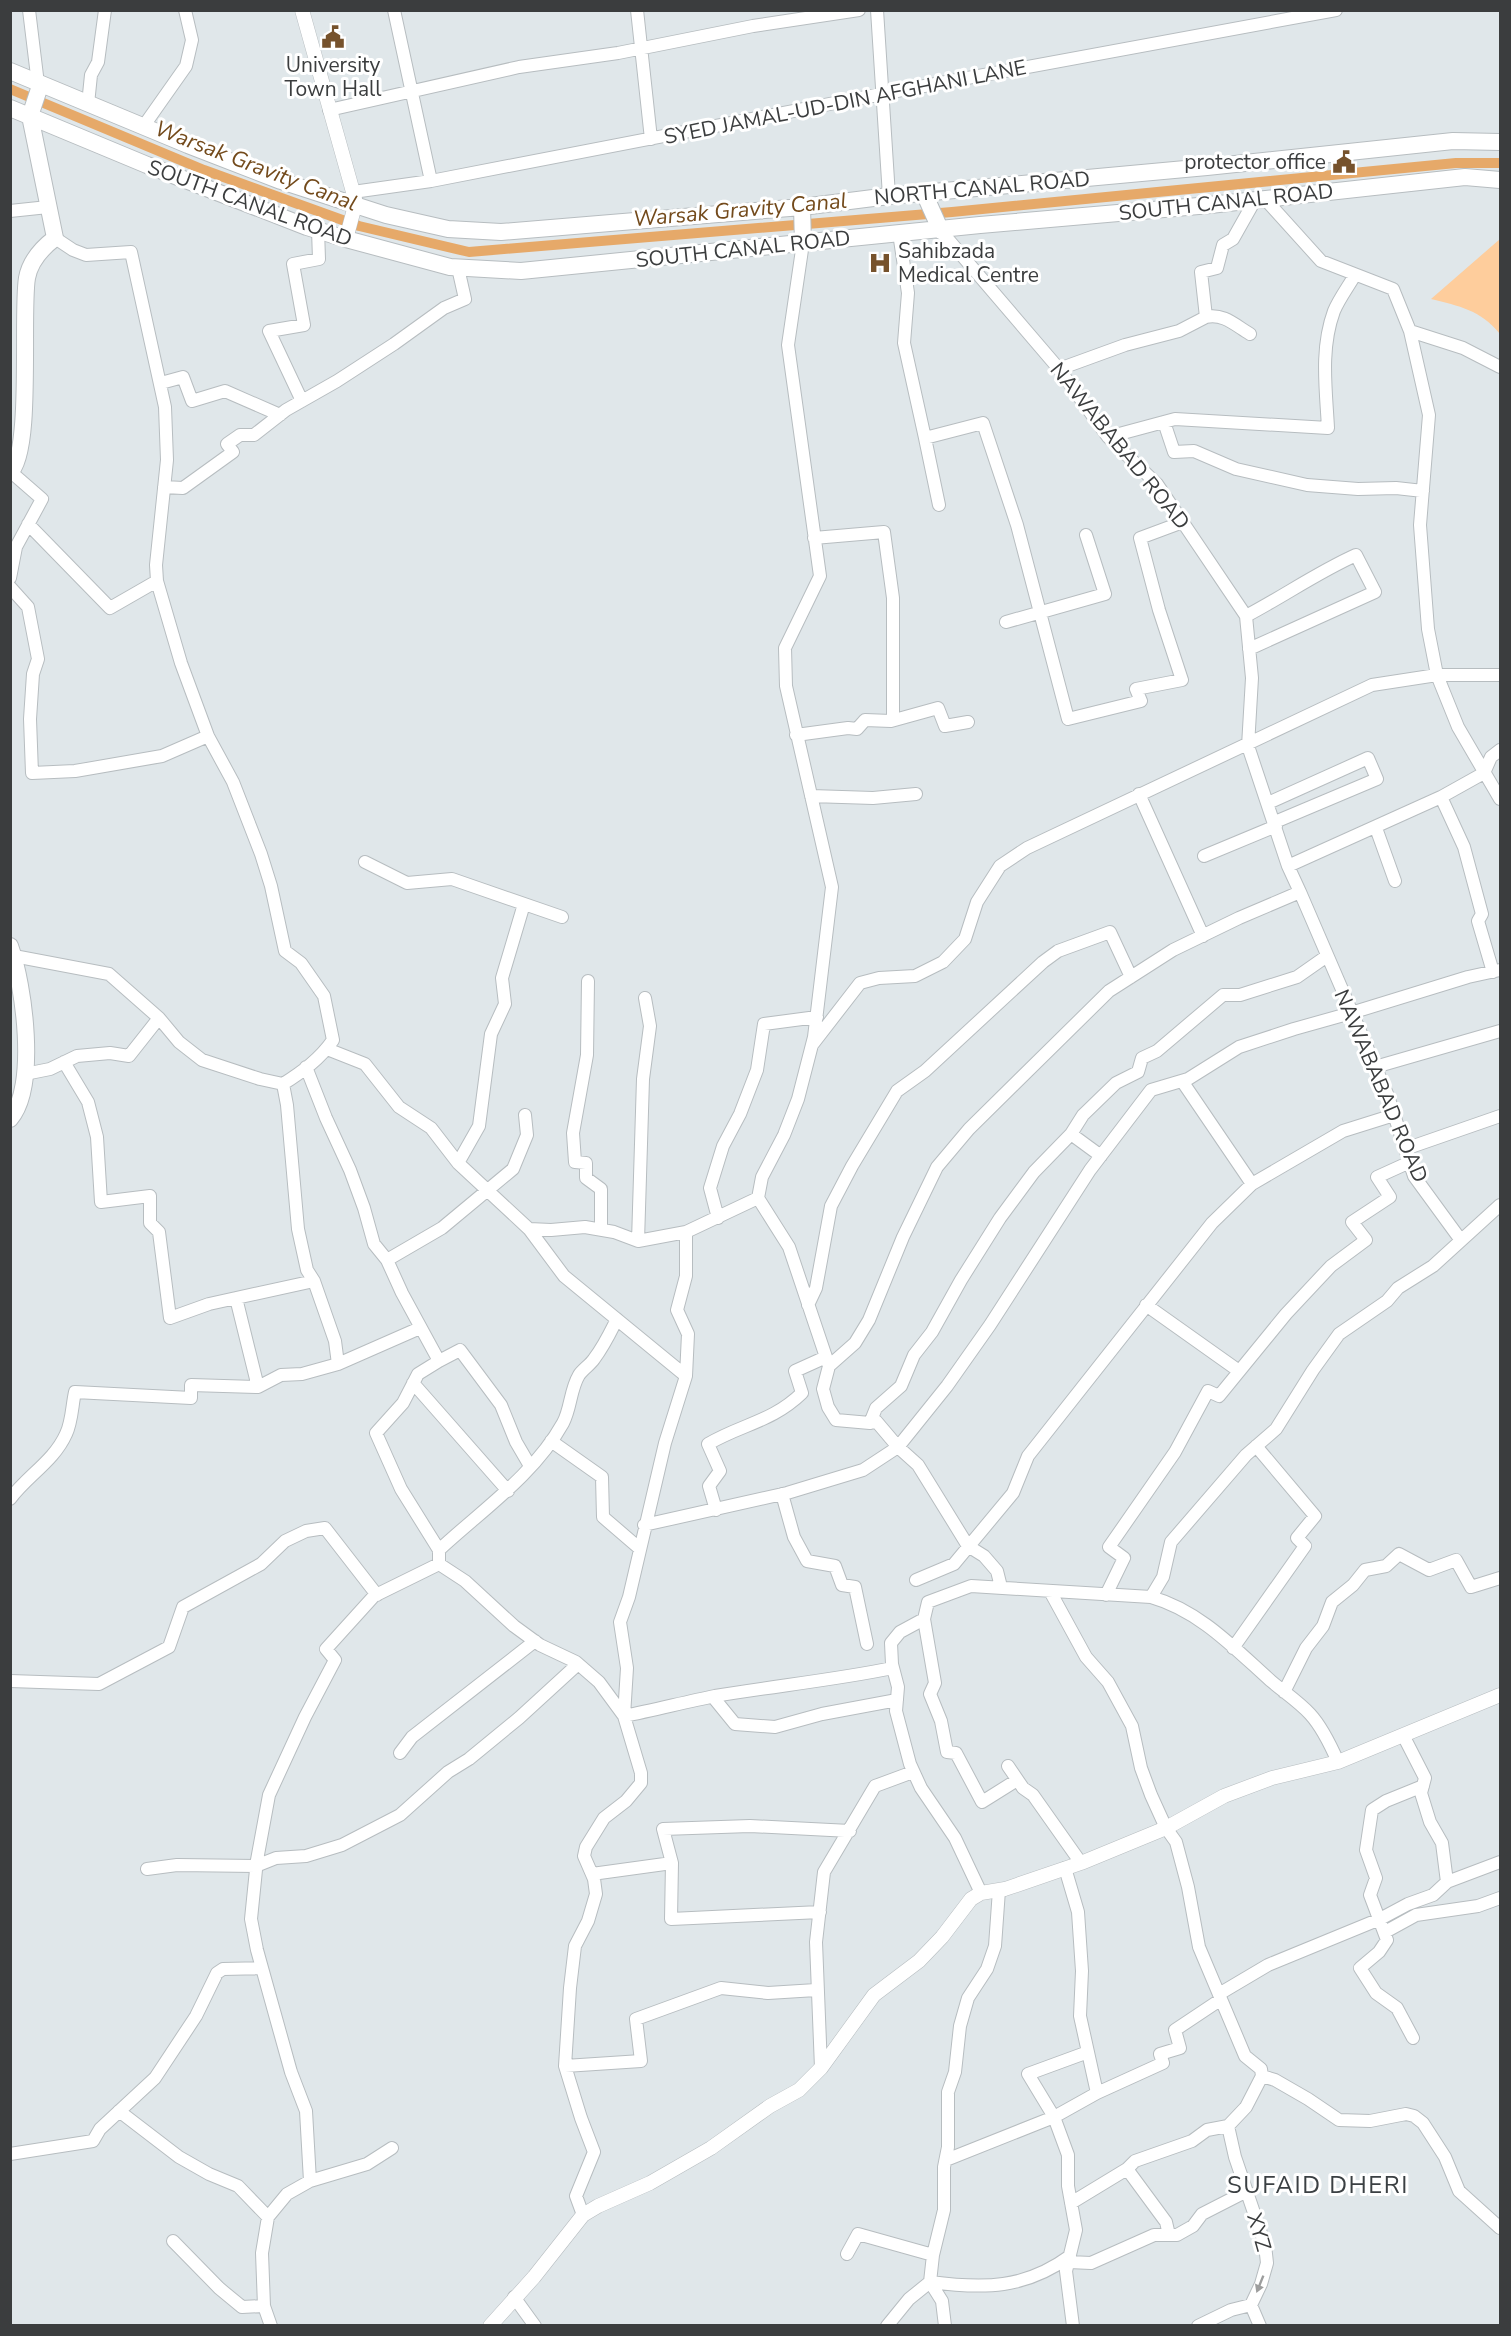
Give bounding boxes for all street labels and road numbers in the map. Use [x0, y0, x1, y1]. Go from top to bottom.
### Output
street label: SYED JAMAL-UD-DIN AFGHANI LANE [661, 53, 1029, 151]
street label: SOUTH CANAL ROAD [144, 153, 356, 253]
street label: NORTH CANAL ROAD [873, 165, 1091, 211]
street label: SOUTH CANAL ROAD [1117, 177, 1335, 227]
street label: SOUTH CANAL ROAD [634, 224, 852, 274]
street label: NAWABABAD ROAD [1044, 357, 1196, 535]
street label: NAWABABAD ROAD [1328, 985, 1434, 1187]
street label: XYZ [1240, 2210, 1278, 2254]

